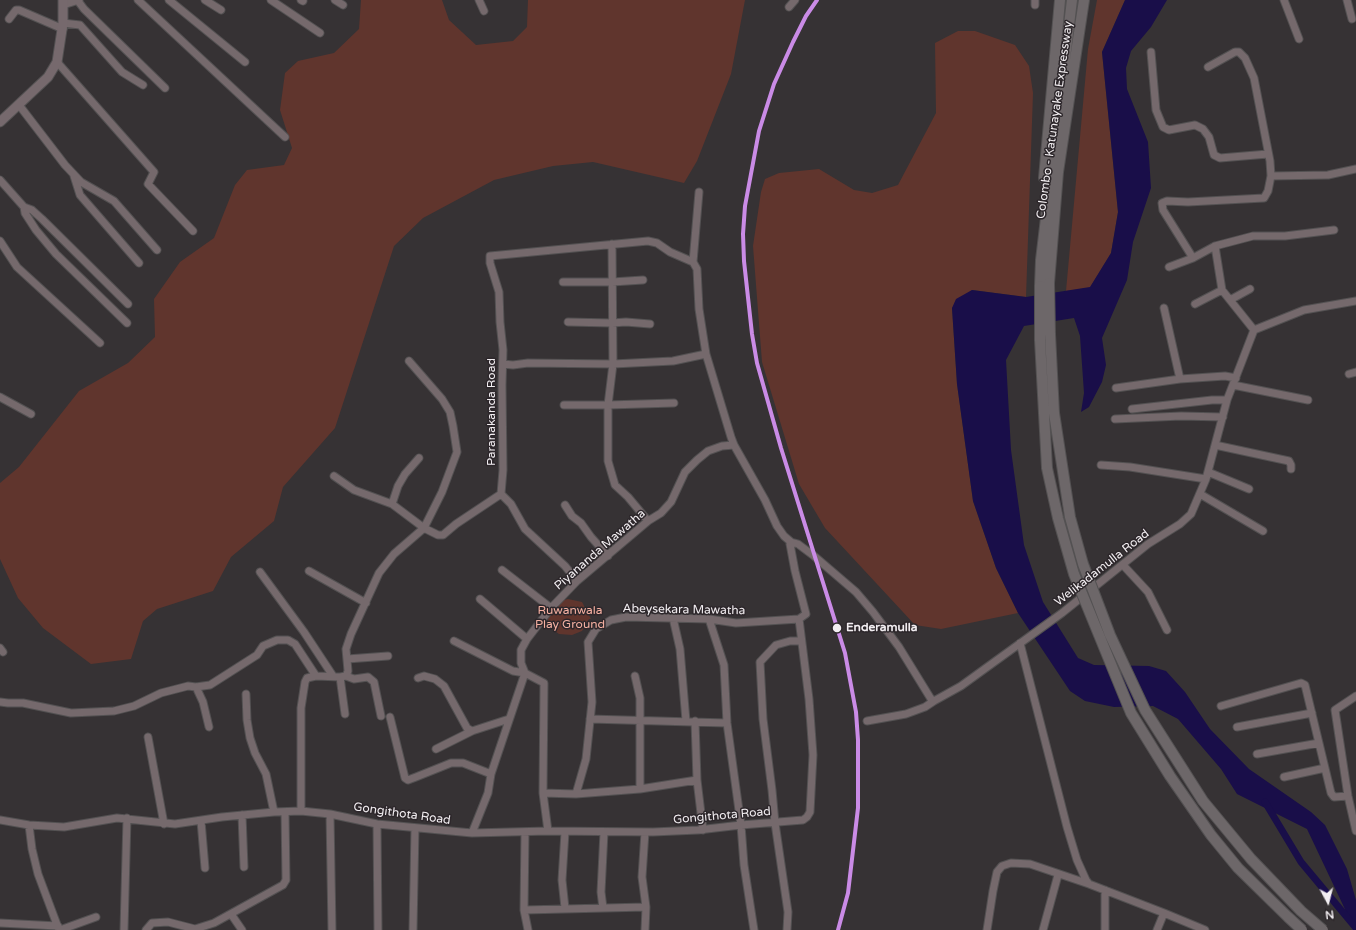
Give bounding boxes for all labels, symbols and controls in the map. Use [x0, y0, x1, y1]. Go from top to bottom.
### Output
street label: Colombo - Katunayake Expressway [1034, 20, 1076, 220]
street label: Paranakanda Road [485, 358, 499, 466]
street label: Piyananda Mawatha [552, 507, 648, 593]
street label: Welikadamulla Road [1052, 527, 1152, 609]
street label: Abeysekara Mawatha [623, 602, 745, 618]
park label: Ruwanwala Play Ground [535, 604, 605, 632]
place label: Enderamulla [846, 621, 918, 635]
marker: Enderamulla [831, 622, 843, 634]
street label: Gongithota Road [352, 800, 452, 828]
street label: Gongithota Road [673, 805, 771, 827]
north arrow [1308, 882, 1348, 922]
text: N [1324, 907, 1335, 921]

